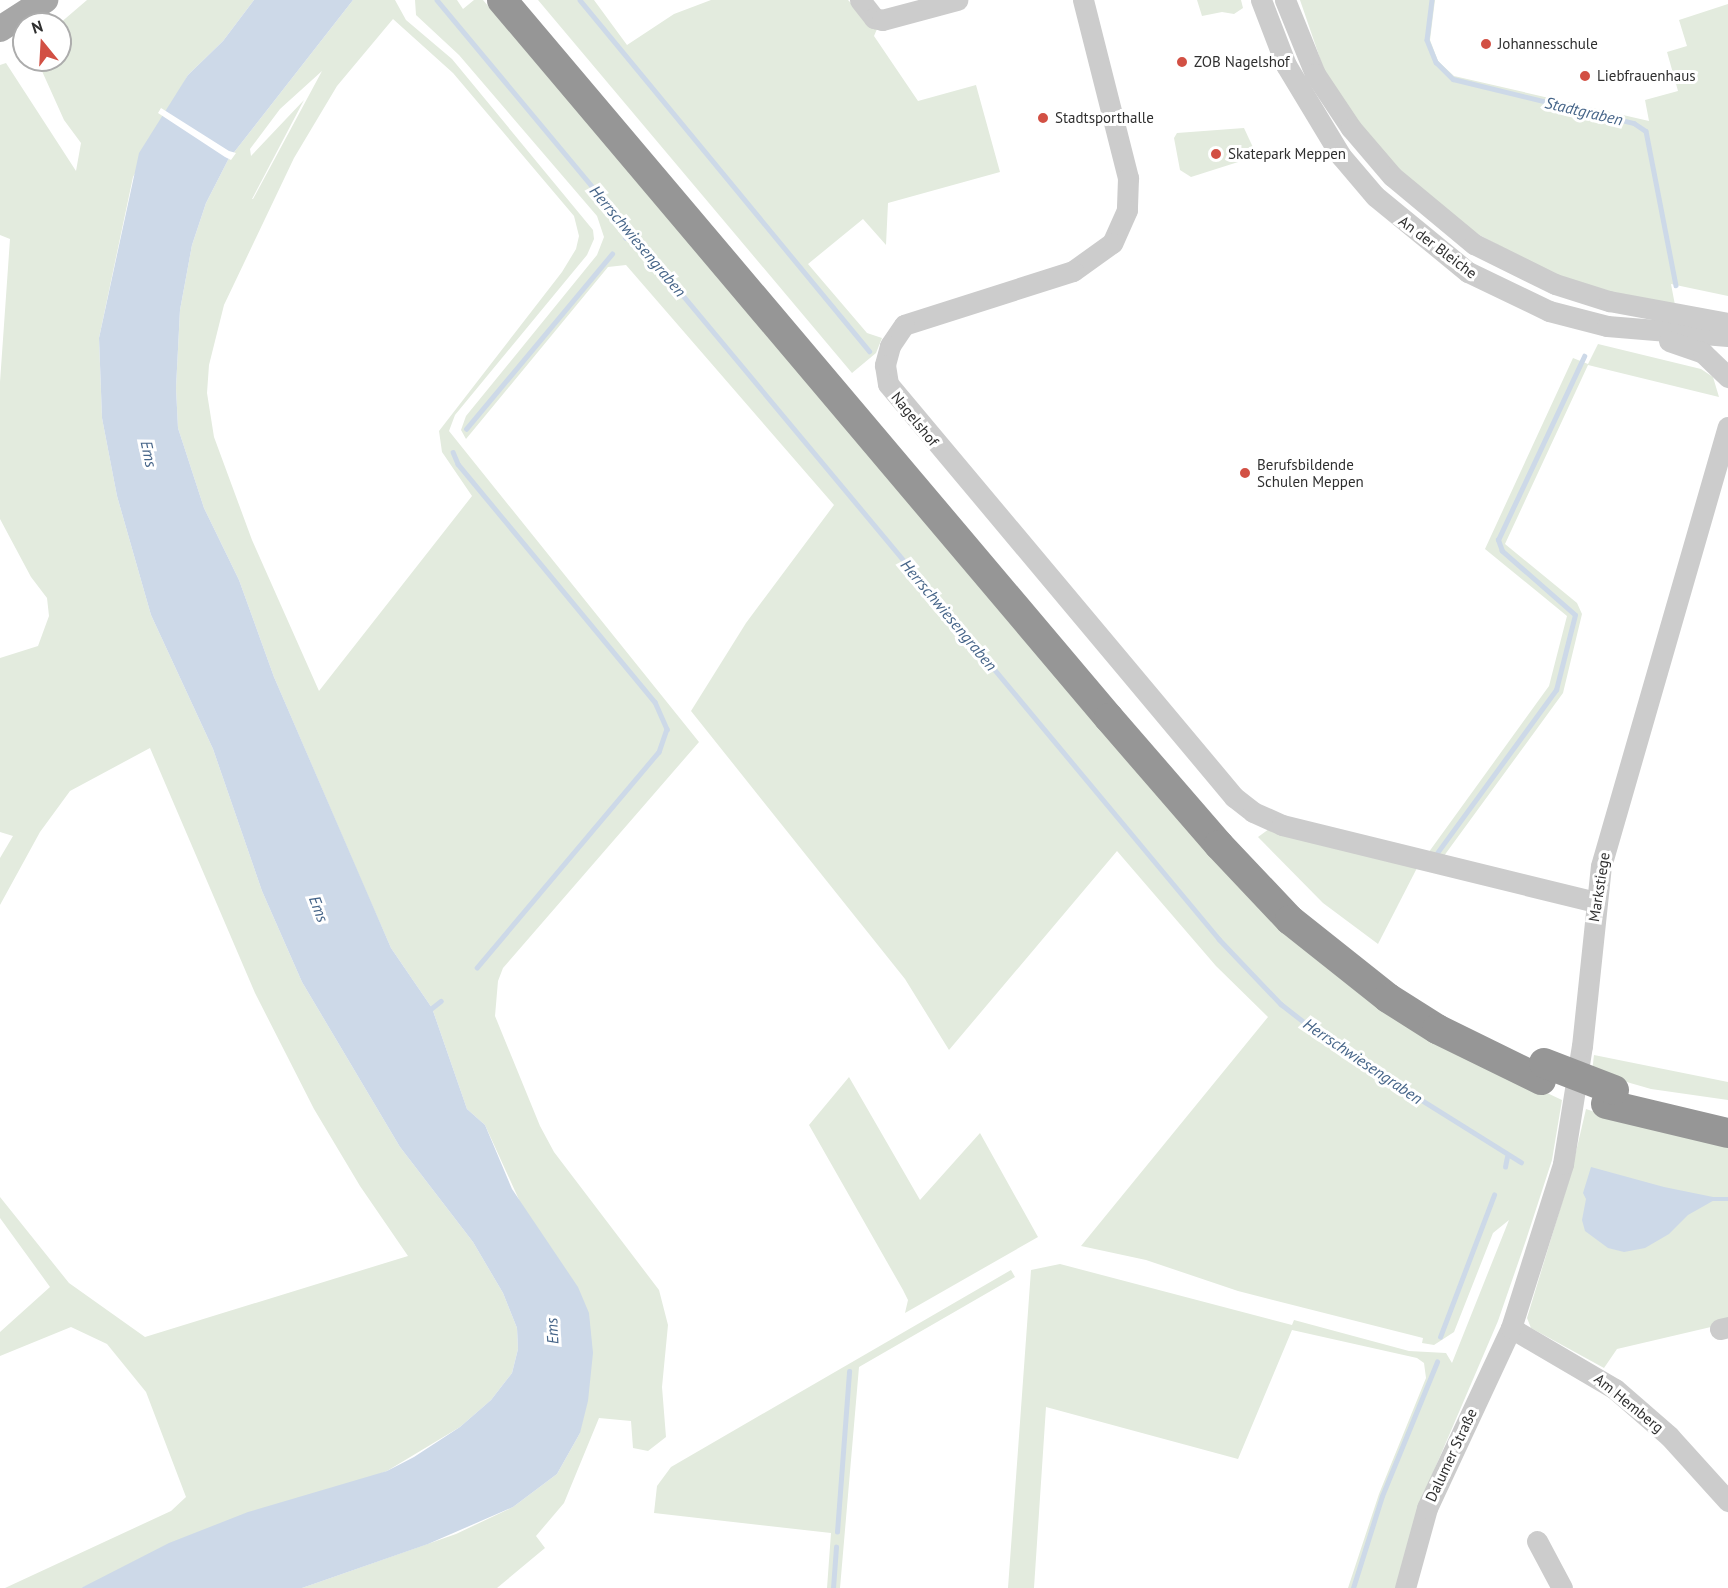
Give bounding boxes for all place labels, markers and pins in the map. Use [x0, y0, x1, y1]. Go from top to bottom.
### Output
place label: Johannesschule [1498, 35, 1598, 53]
marker: Johannesschule [1479, 37, 1493, 51]
place label: ZOB Nagelshof [1194, 53, 1290, 71]
marker: ZOB Nagelshof [1175, 55, 1189, 69]
place label: Liebfrauenhaus [1597, 67, 1696, 85]
marker: Liebfrauenhaus [1578, 69, 1592, 83]
place label: Stadtsporthalle [1055, 109, 1154, 127]
marker: Stadtsporthalle [1036, 111, 1050, 125]
place label: Skatepark Meppen [1228, 145, 1347, 163]
marker: Skatepark Meppen [1209, 147, 1223, 161]
place label: Berufsbildende Schulen Meppen [1257, 455, 1364, 490]
marker: Berufsbildende Schulen Meppen [1238, 466, 1252, 480]

